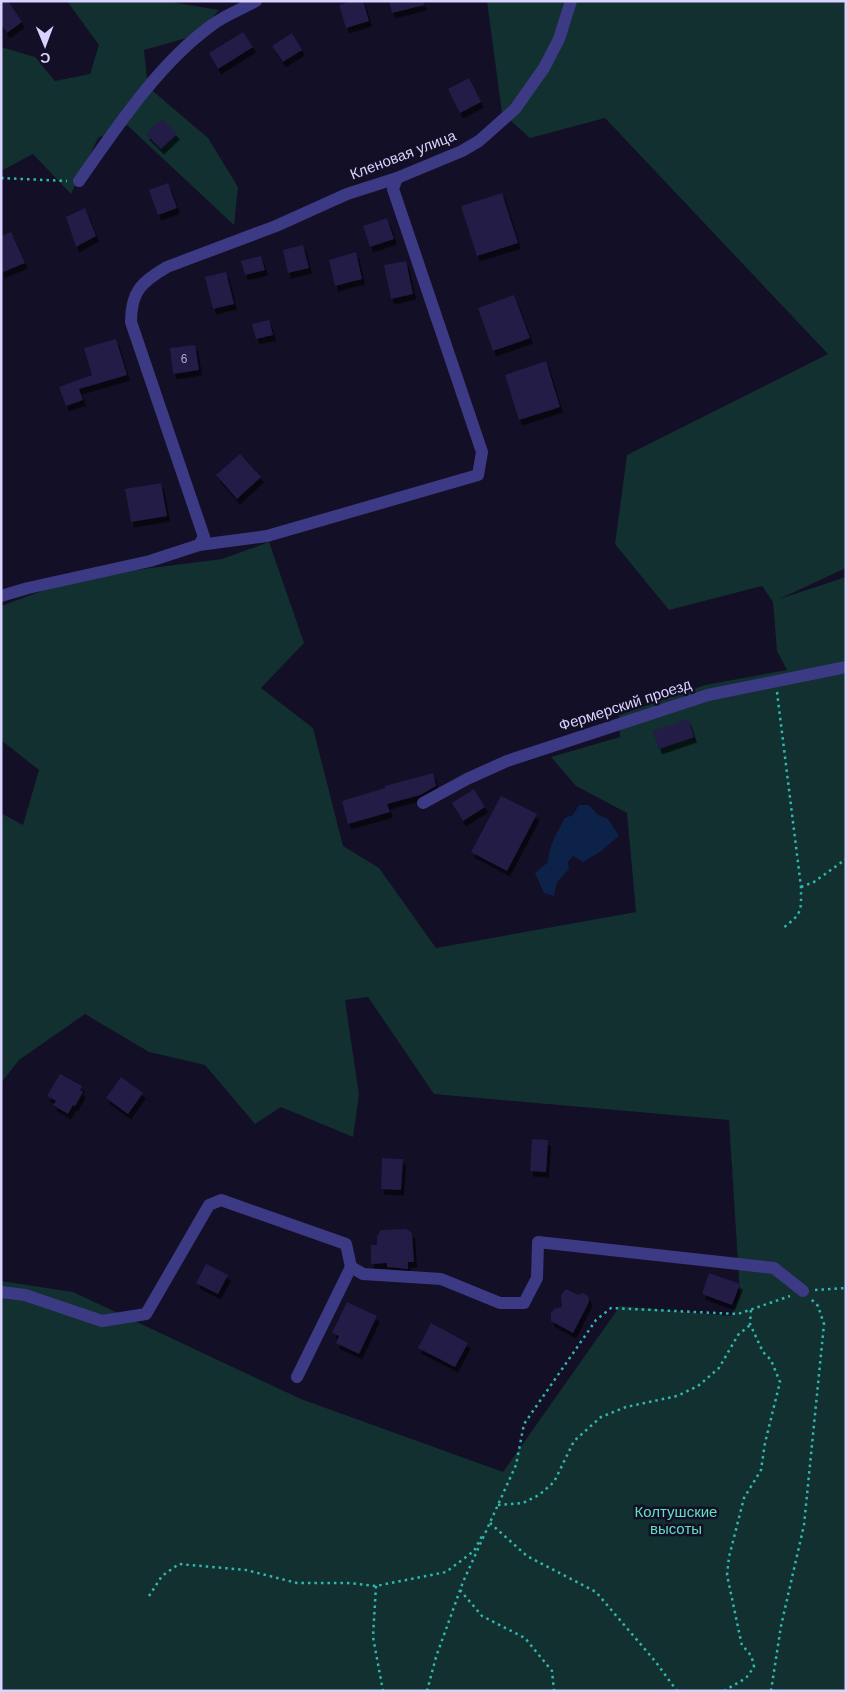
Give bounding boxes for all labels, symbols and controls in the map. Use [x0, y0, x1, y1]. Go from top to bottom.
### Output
north arrow [20, 20, 70, 70]
text: С [40, 50, 50, 66]
street label: Кленовая улица [347, 126, 459, 183]
house number: 6 [181, 352, 188, 366]
street label: Фермерский проезд [556, 675, 693, 734]
park label: Колтушские высоты [635, 1503, 717, 1537]

